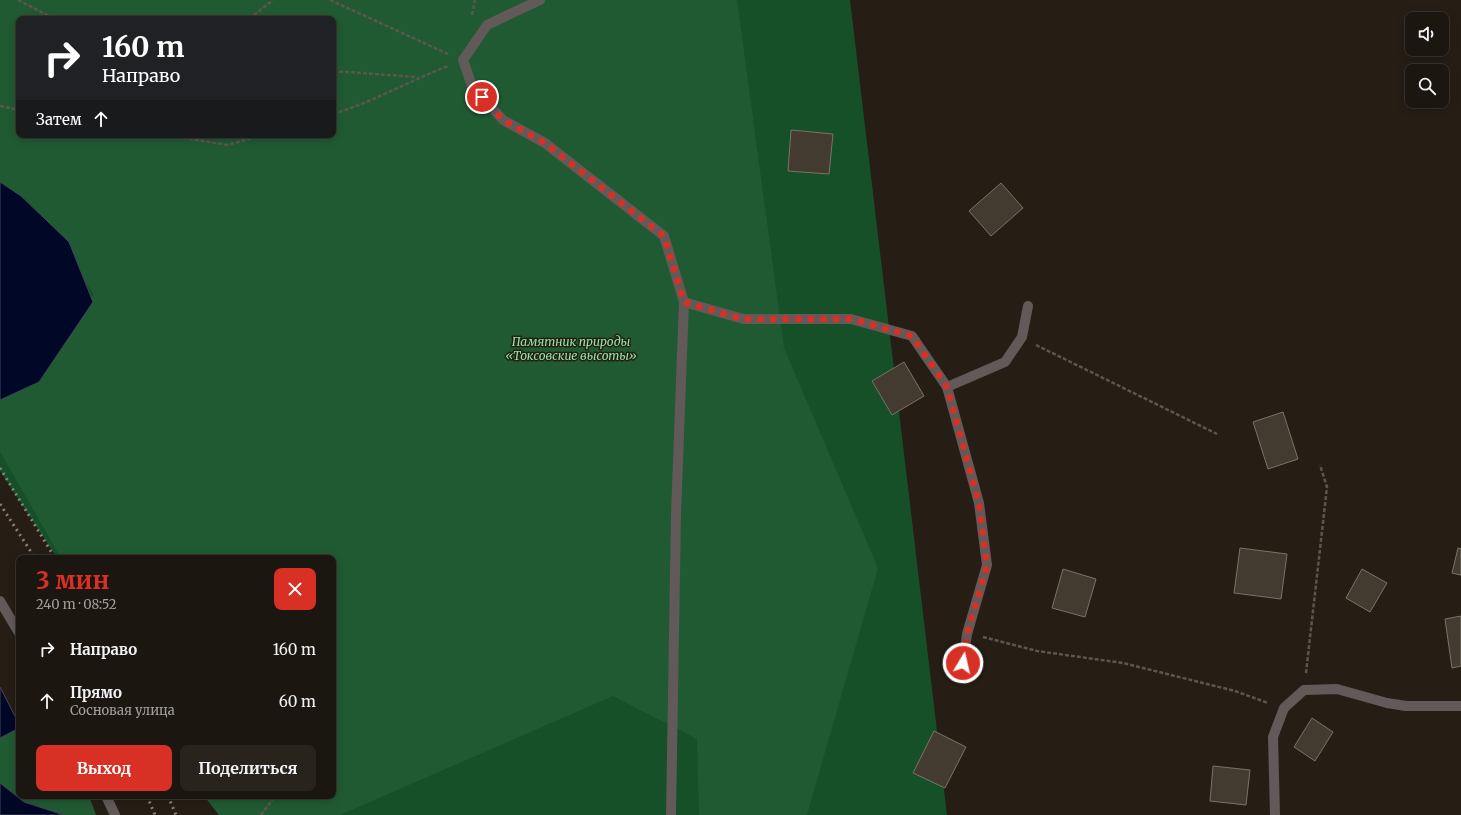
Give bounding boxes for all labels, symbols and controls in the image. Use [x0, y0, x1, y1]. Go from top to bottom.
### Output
map controls [1405, 12, 1449, 108]
button: sound [1405, 12, 1449, 56]
text: 160 m [102, 29, 184, 65]
icon: right [36, 32, 88, 84]
text: Направо [102, 64, 180, 87]
button: search [1405, 64, 1449, 108]
pin [465, 80, 499, 114]
icon: arrive [471, 86, 493, 108]
icon: ahead [90, 108, 112, 130]
text: Затем [36, 110, 82, 129]
park label: Памятник природы «Токсовские высоты» [505, 334, 637, 363]
text: 3 мин [36, 565, 109, 596]
button: close [274, 568, 316, 610]
text: 240 m · 08:52 [36, 596, 117, 613]
icon: right [36, 638, 58, 660]
text: Направо [70, 640, 137, 659]
text: 160 m [273, 640, 316, 659]
position arrow [942, 642, 984, 684]
text: Прямо [70, 683, 122, 702]
icon: ahead [36, 690, 58, 712]
text: 60 m [279, 692, 316, 711]
text: Сосновая улица [70, 702, 175, 719]
button: Выход [36, 745, 172, 791]
button: Поделиться [180, 745, 316, 791]

